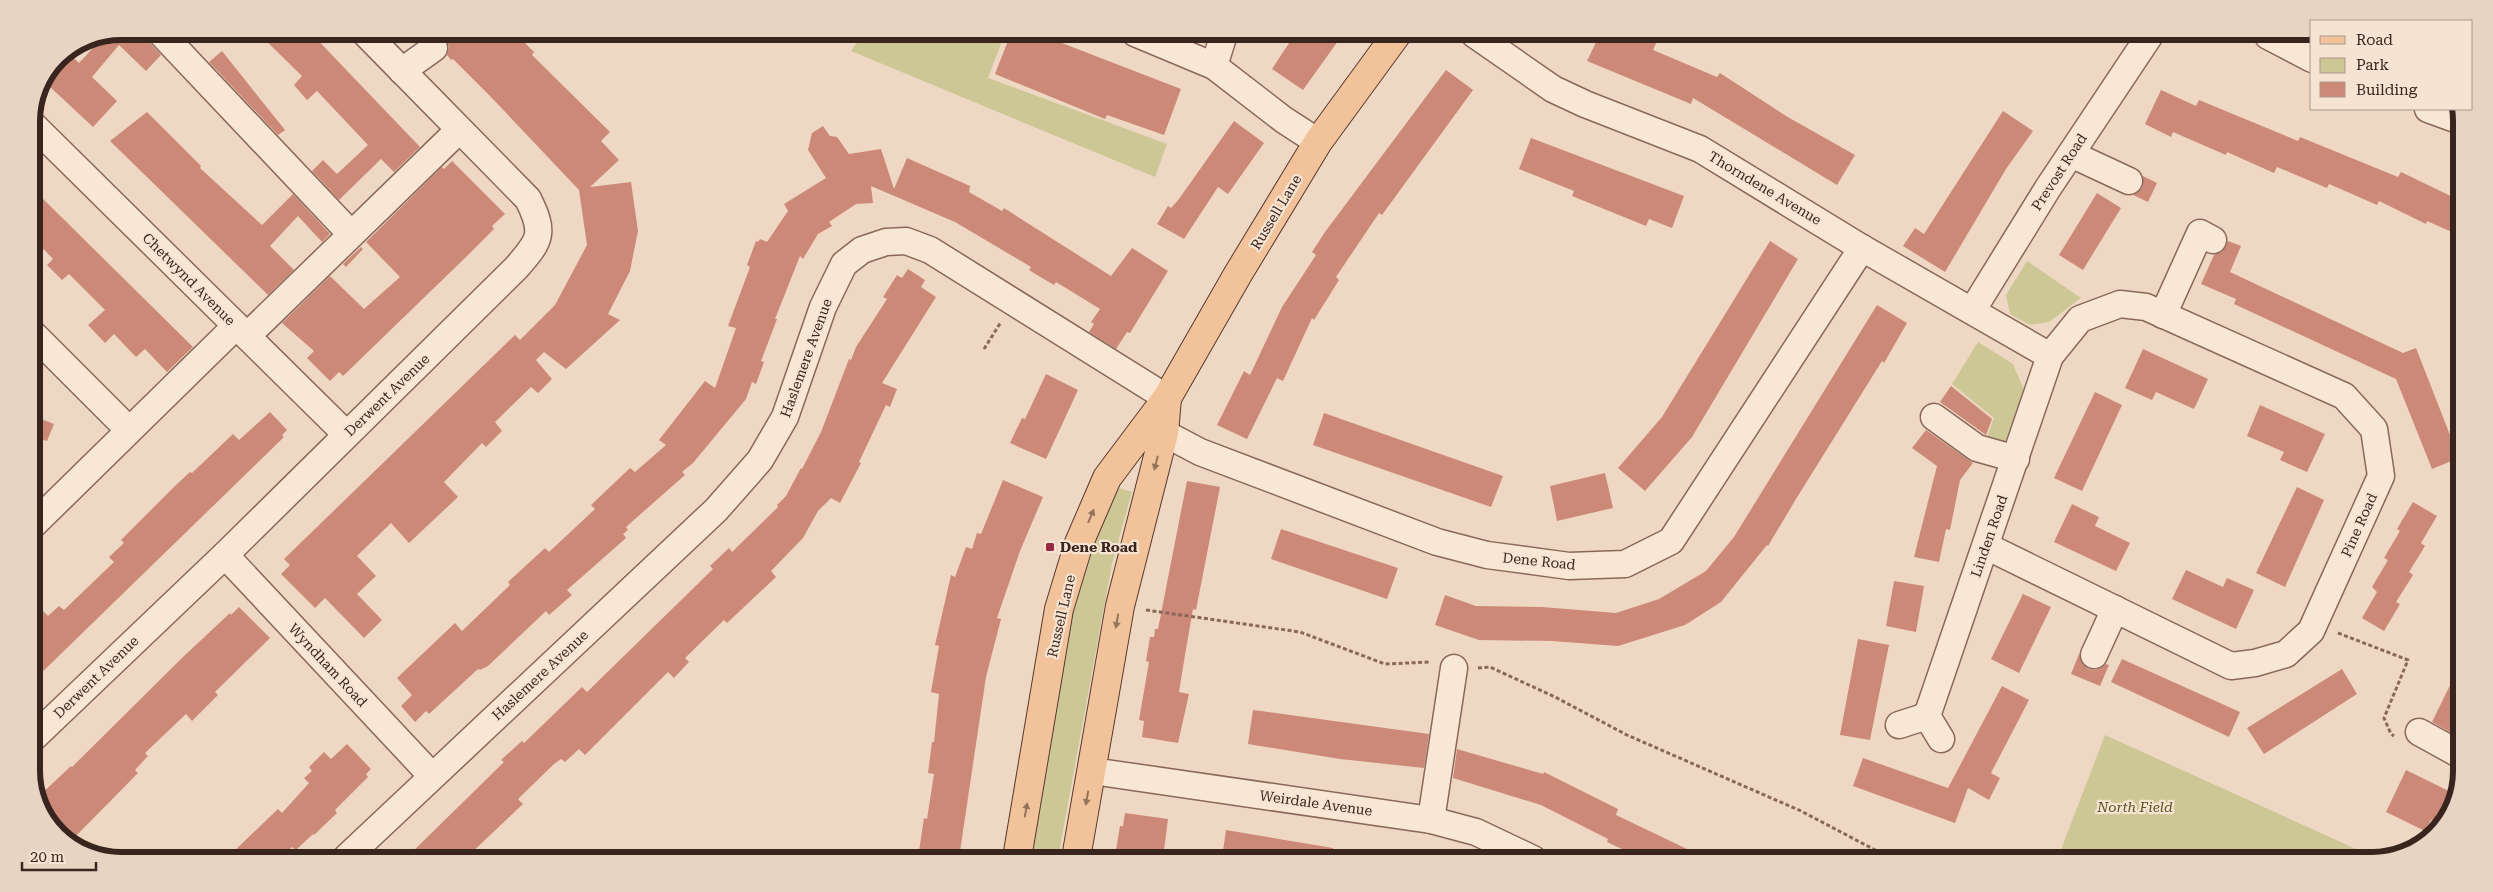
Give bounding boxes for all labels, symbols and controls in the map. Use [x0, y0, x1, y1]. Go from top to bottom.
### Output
legend [2310, 20, 2473, 110]
text: Road [2356, 31, 2393, 49]
text: Park [2356, 56, 2390, 74]
text: Building [2356, 81, 2418, 99]
street label: Prevost Road [2028, 131, 2090, 213]
street label: Thorndene Avenue [1706, 148, 1825, 228]
street label: Russell Lane [1247, 172, 1305, 252]
street label: Chetwynd Avenue [139, 229, 239, 329]
street label: Haslemere Avenue [777, 296, 835, 420]
street label: Derwent Avenue [341, 350, 433, 440]
one-way arrow [1152, 455, 1160, 471]
street label: Pine Road [2338, 491, 2380, 559]
street label: Linden Road [1967, 493, 2011, 579]
one-way arrow [1087, 508, 1095, 523]
place label: Dene Road [1060, 539, 1138, 555]
marker: Dene Road [1044, 541, 1056, 553]
street label: Dene Road [1502, 549, 1576, 573]
street label: Russell Lane [1044, 573, 1078, 659]
one-way arrow [1113, 613, 1121, 629]
street label: Wyndham Road [285, 620, 371, 710]
street label: Haslemere Avenue [489, 626, 591, 724]
street label: Derwent Avenue [50, 632, 142, 722]
street label: Weirdale Avenue [1259, 787, 1374, 819]
one-way arrow [1083, 791, 1091, 806]
park label: North Field [2096, 799, 2173, 815]
one-way arrow [1022, 802, 1030, 818]
scale bar [22, 840, 96, 872]
text: 20 m [30, 848, 65, 866]

